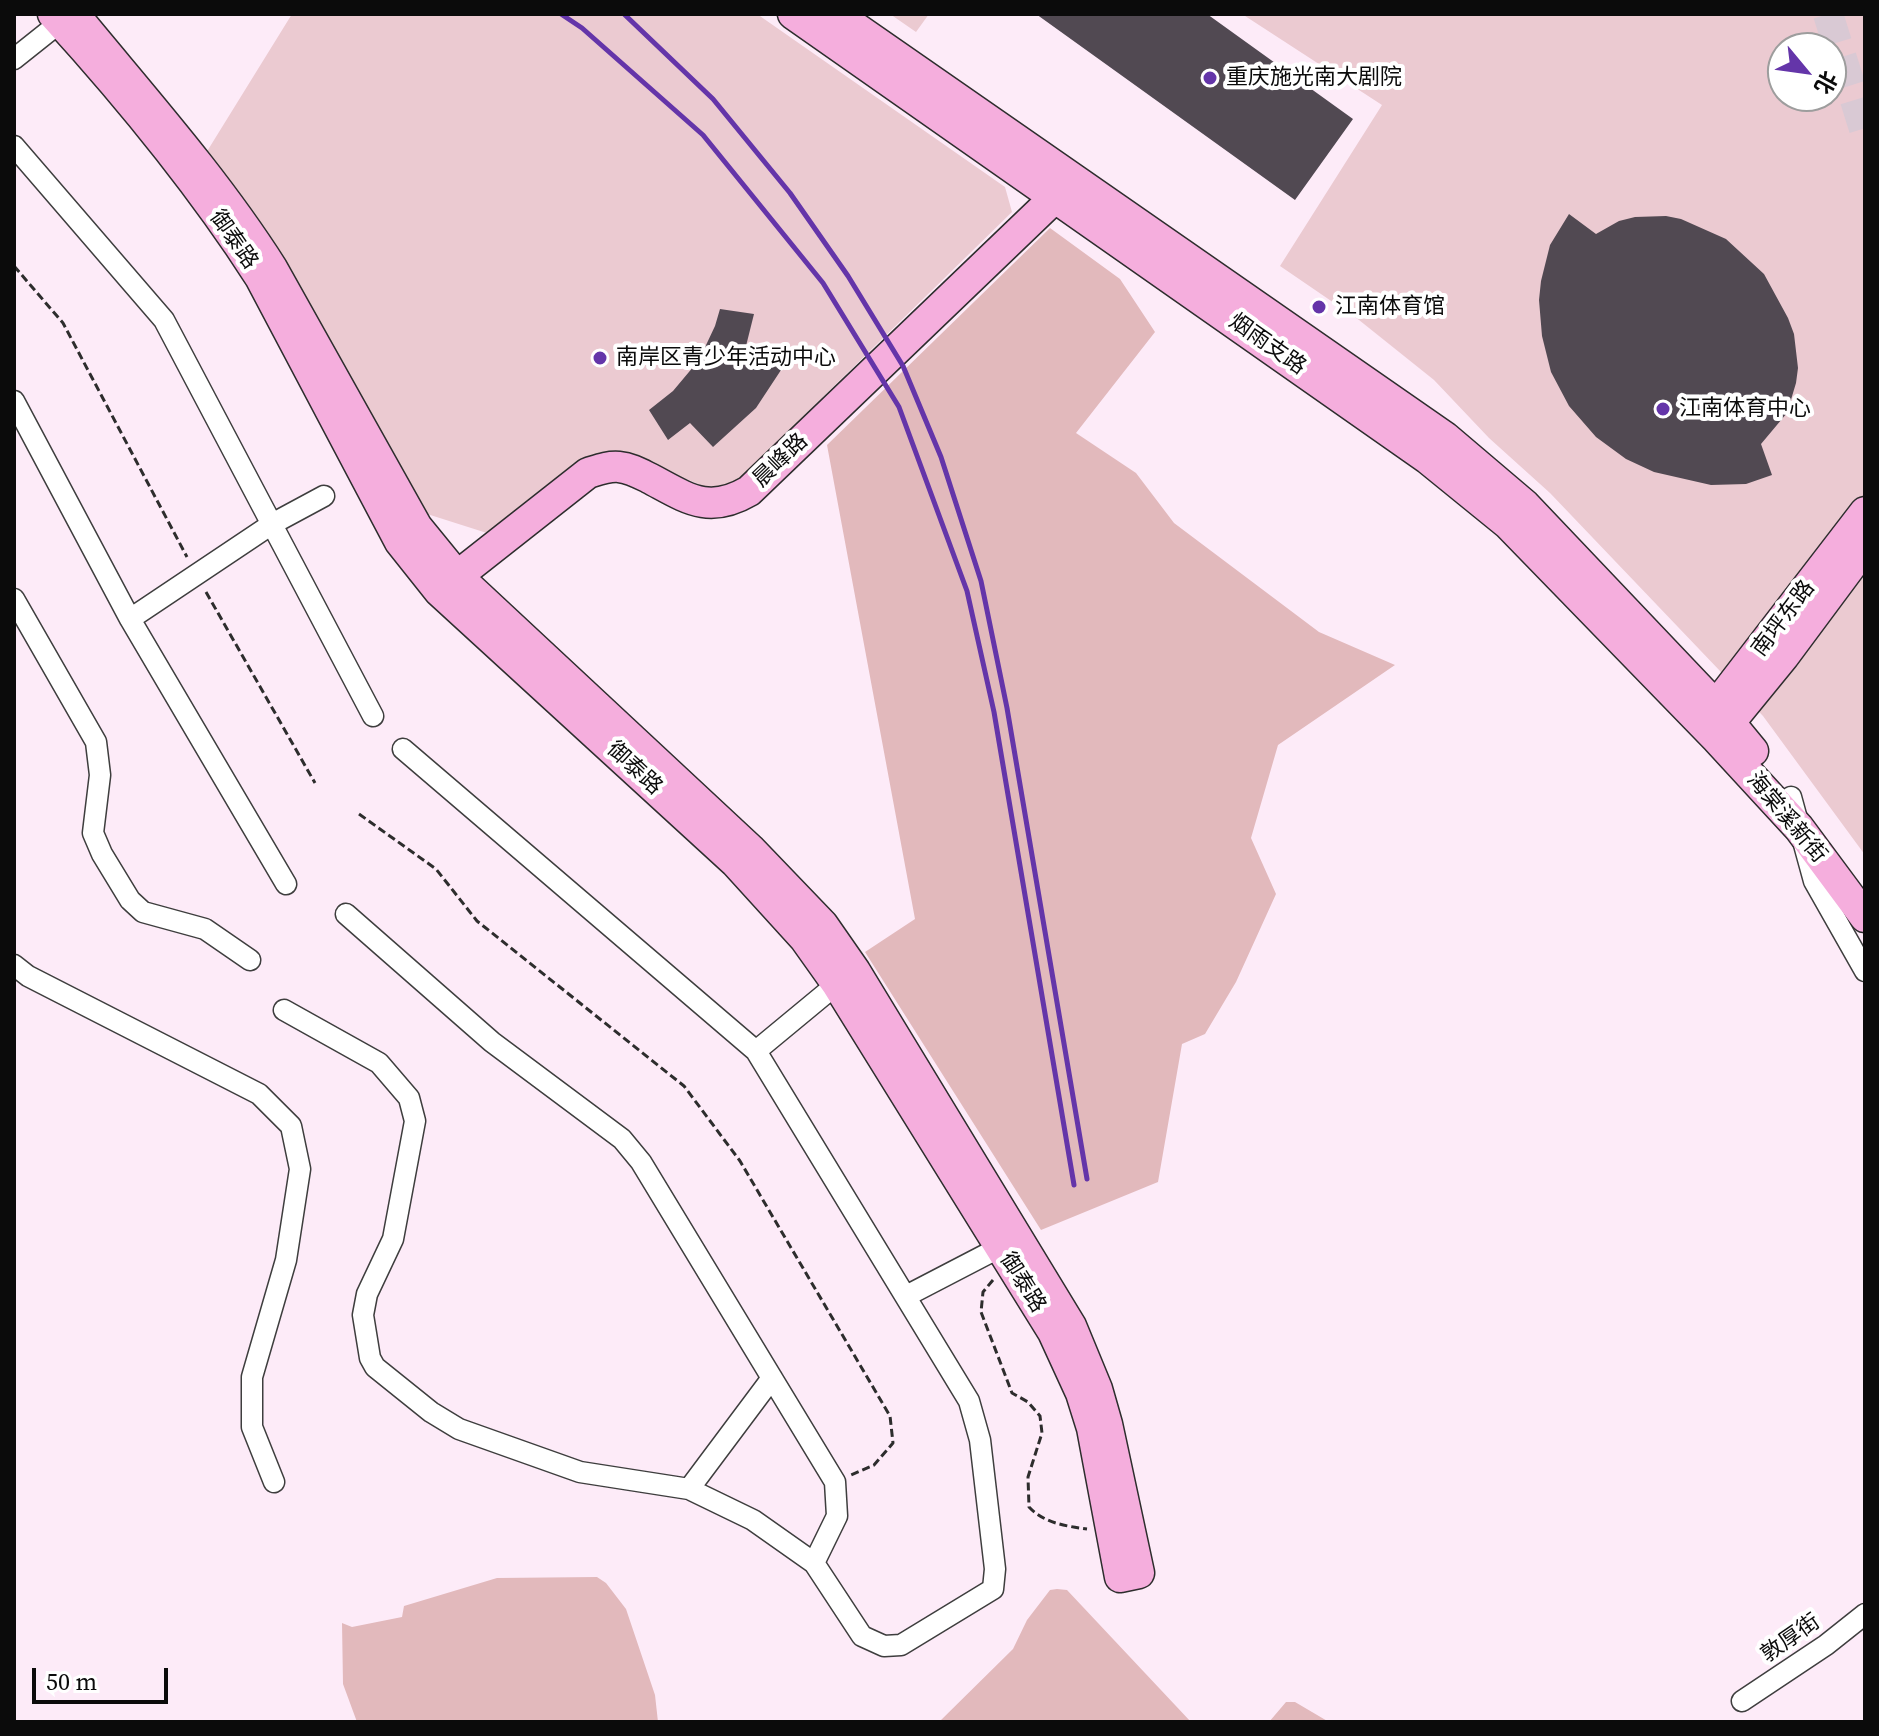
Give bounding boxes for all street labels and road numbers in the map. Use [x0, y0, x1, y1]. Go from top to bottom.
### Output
street label: 御泰路 [203, 205, 263, 275]
street label: 烟雨支路 [1223, 309, 1311, 381]
street label: 晨峰路 [748, 429, 814, 493]
street label: 南坪东路 [1747, 576, 1821, 662]
street label: 御泰路 [601, 737, 667, 801]
street label: 海棠溪新街 [1741, 767, 1831, 869]
street label: 御泰路 [993, 1248, 1051, 1318]
street label: 敦厚街 [1756, 1609, 1826, 1669]

